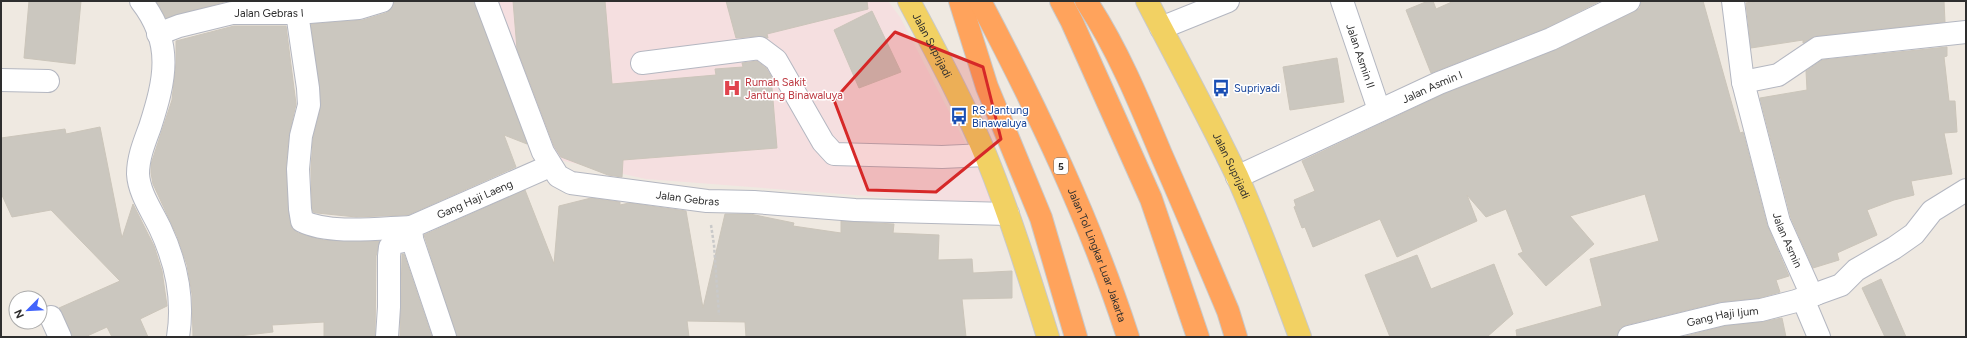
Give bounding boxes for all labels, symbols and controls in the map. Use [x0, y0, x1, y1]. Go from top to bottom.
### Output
street label: Jalan Gebras I [234, 6, 304, 20]
street label: Jalan Suprijadi [909, 11, 954, 80]
street label: Jalan Asmin II [1343, 22, 1377, 90]
street label: Jalan Asmin I [1400, 68, 1464, 106]
place label: Rumah Sakit Jantung Binawaluya [745, 76, 843, 102]
hospital icon: Rumah Sakit Jantung Binawaluya [722, 78, 742, 98]
bus stop icon: Supriyadi [1211, 78, 1231, 98]
place label: Supriyadi [1234, 82, 1280, 95]
place label: RS Jantung Binawaluya [972, 104, 1029, 130]
bus stop icon: RS Jantung Binawaluya [949, 106, 969, 126]
street label: Jalan Suprijadi [1210, 131, 1252, 201]
road number: 5 [1054, 158, 1068, 174]
street label: Gang Haji Laeng [435, 177, 515, 222]
street label: Jalan Tol Lingkar Luar Jakarta [1065, 186, 1129, 324]
street label: Jalan Gebras [655, 188, 719, 208]
street label: Jalan Asmin [1770, 211, 1805, 270]
north arrow [8, 290, 48, 330]
street label: Gang Haji Ijum [1685, 304, 1759, 330]
text: N [12, 307, 27, 320]

